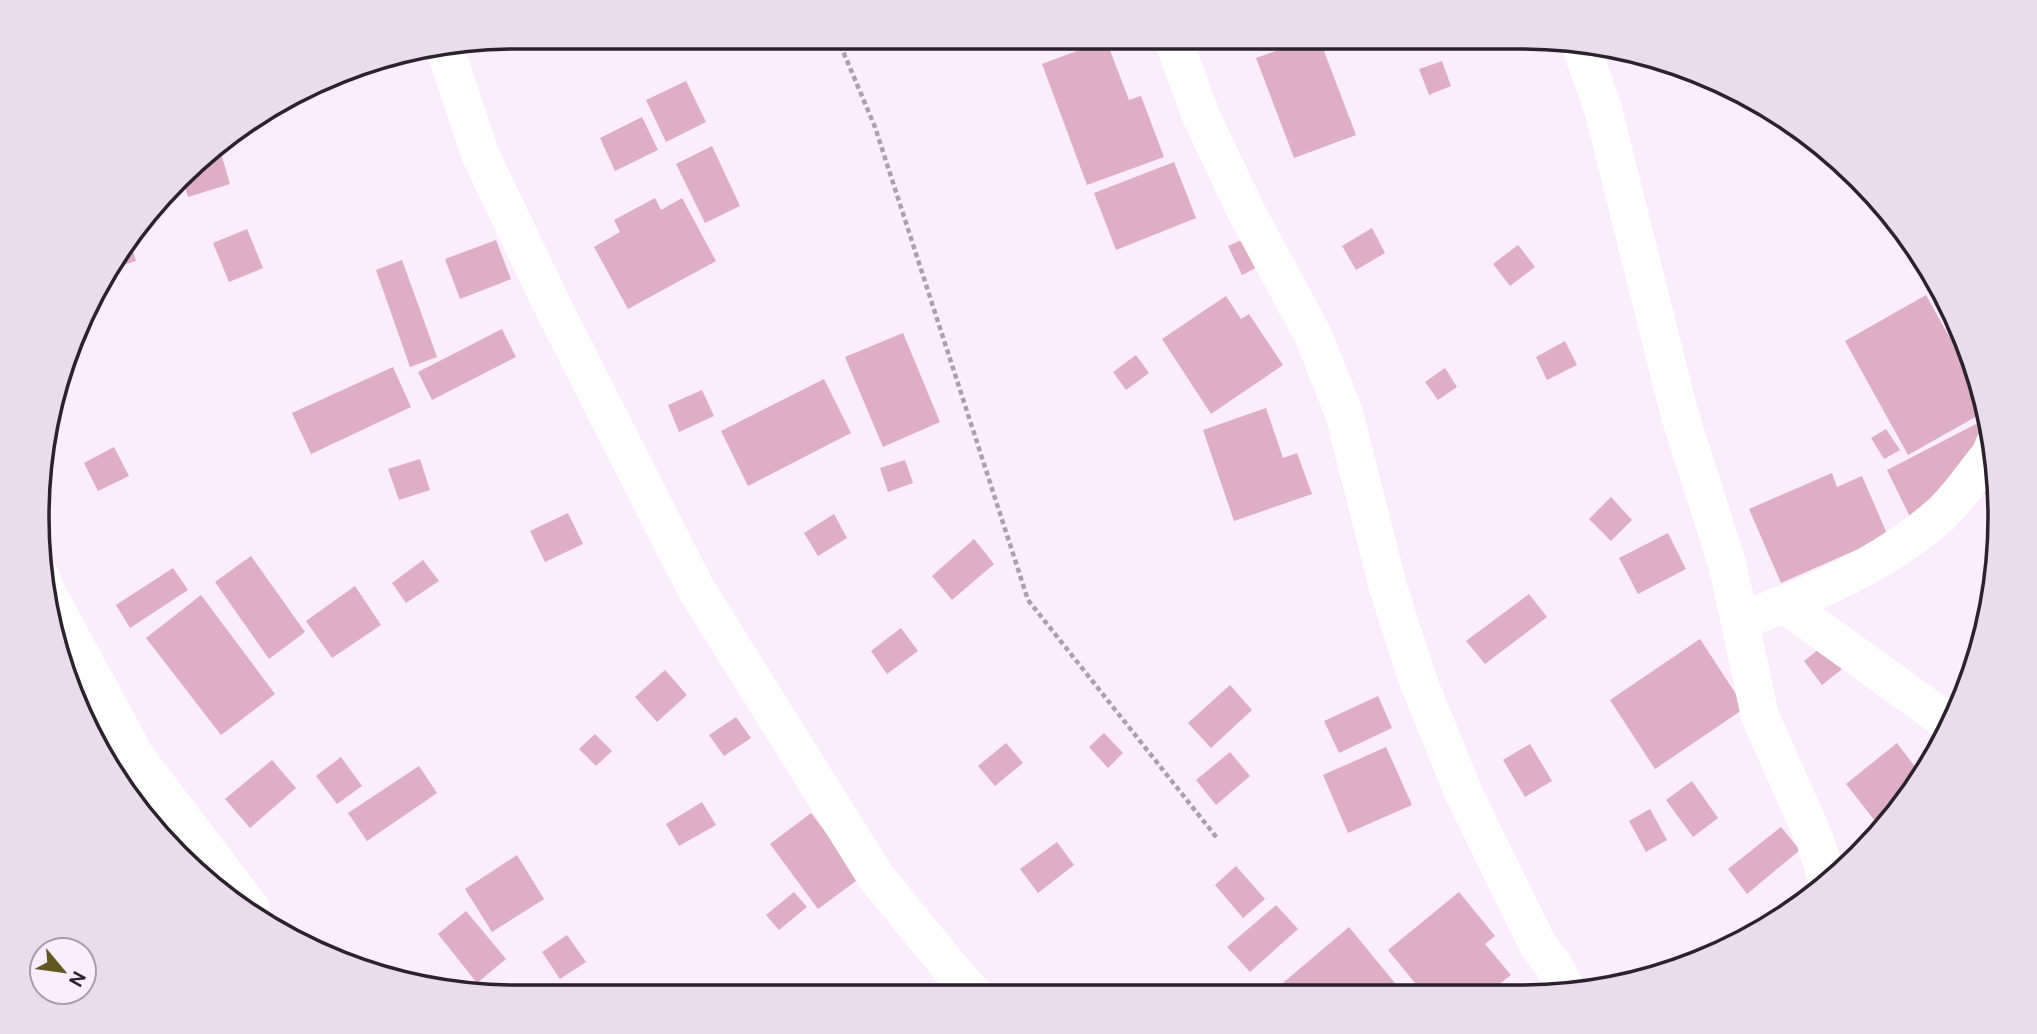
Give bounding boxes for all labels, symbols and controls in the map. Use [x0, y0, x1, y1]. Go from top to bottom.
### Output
north arrow [28, 936, 98, 1006]
text: N [63, 967, 92, 991]

